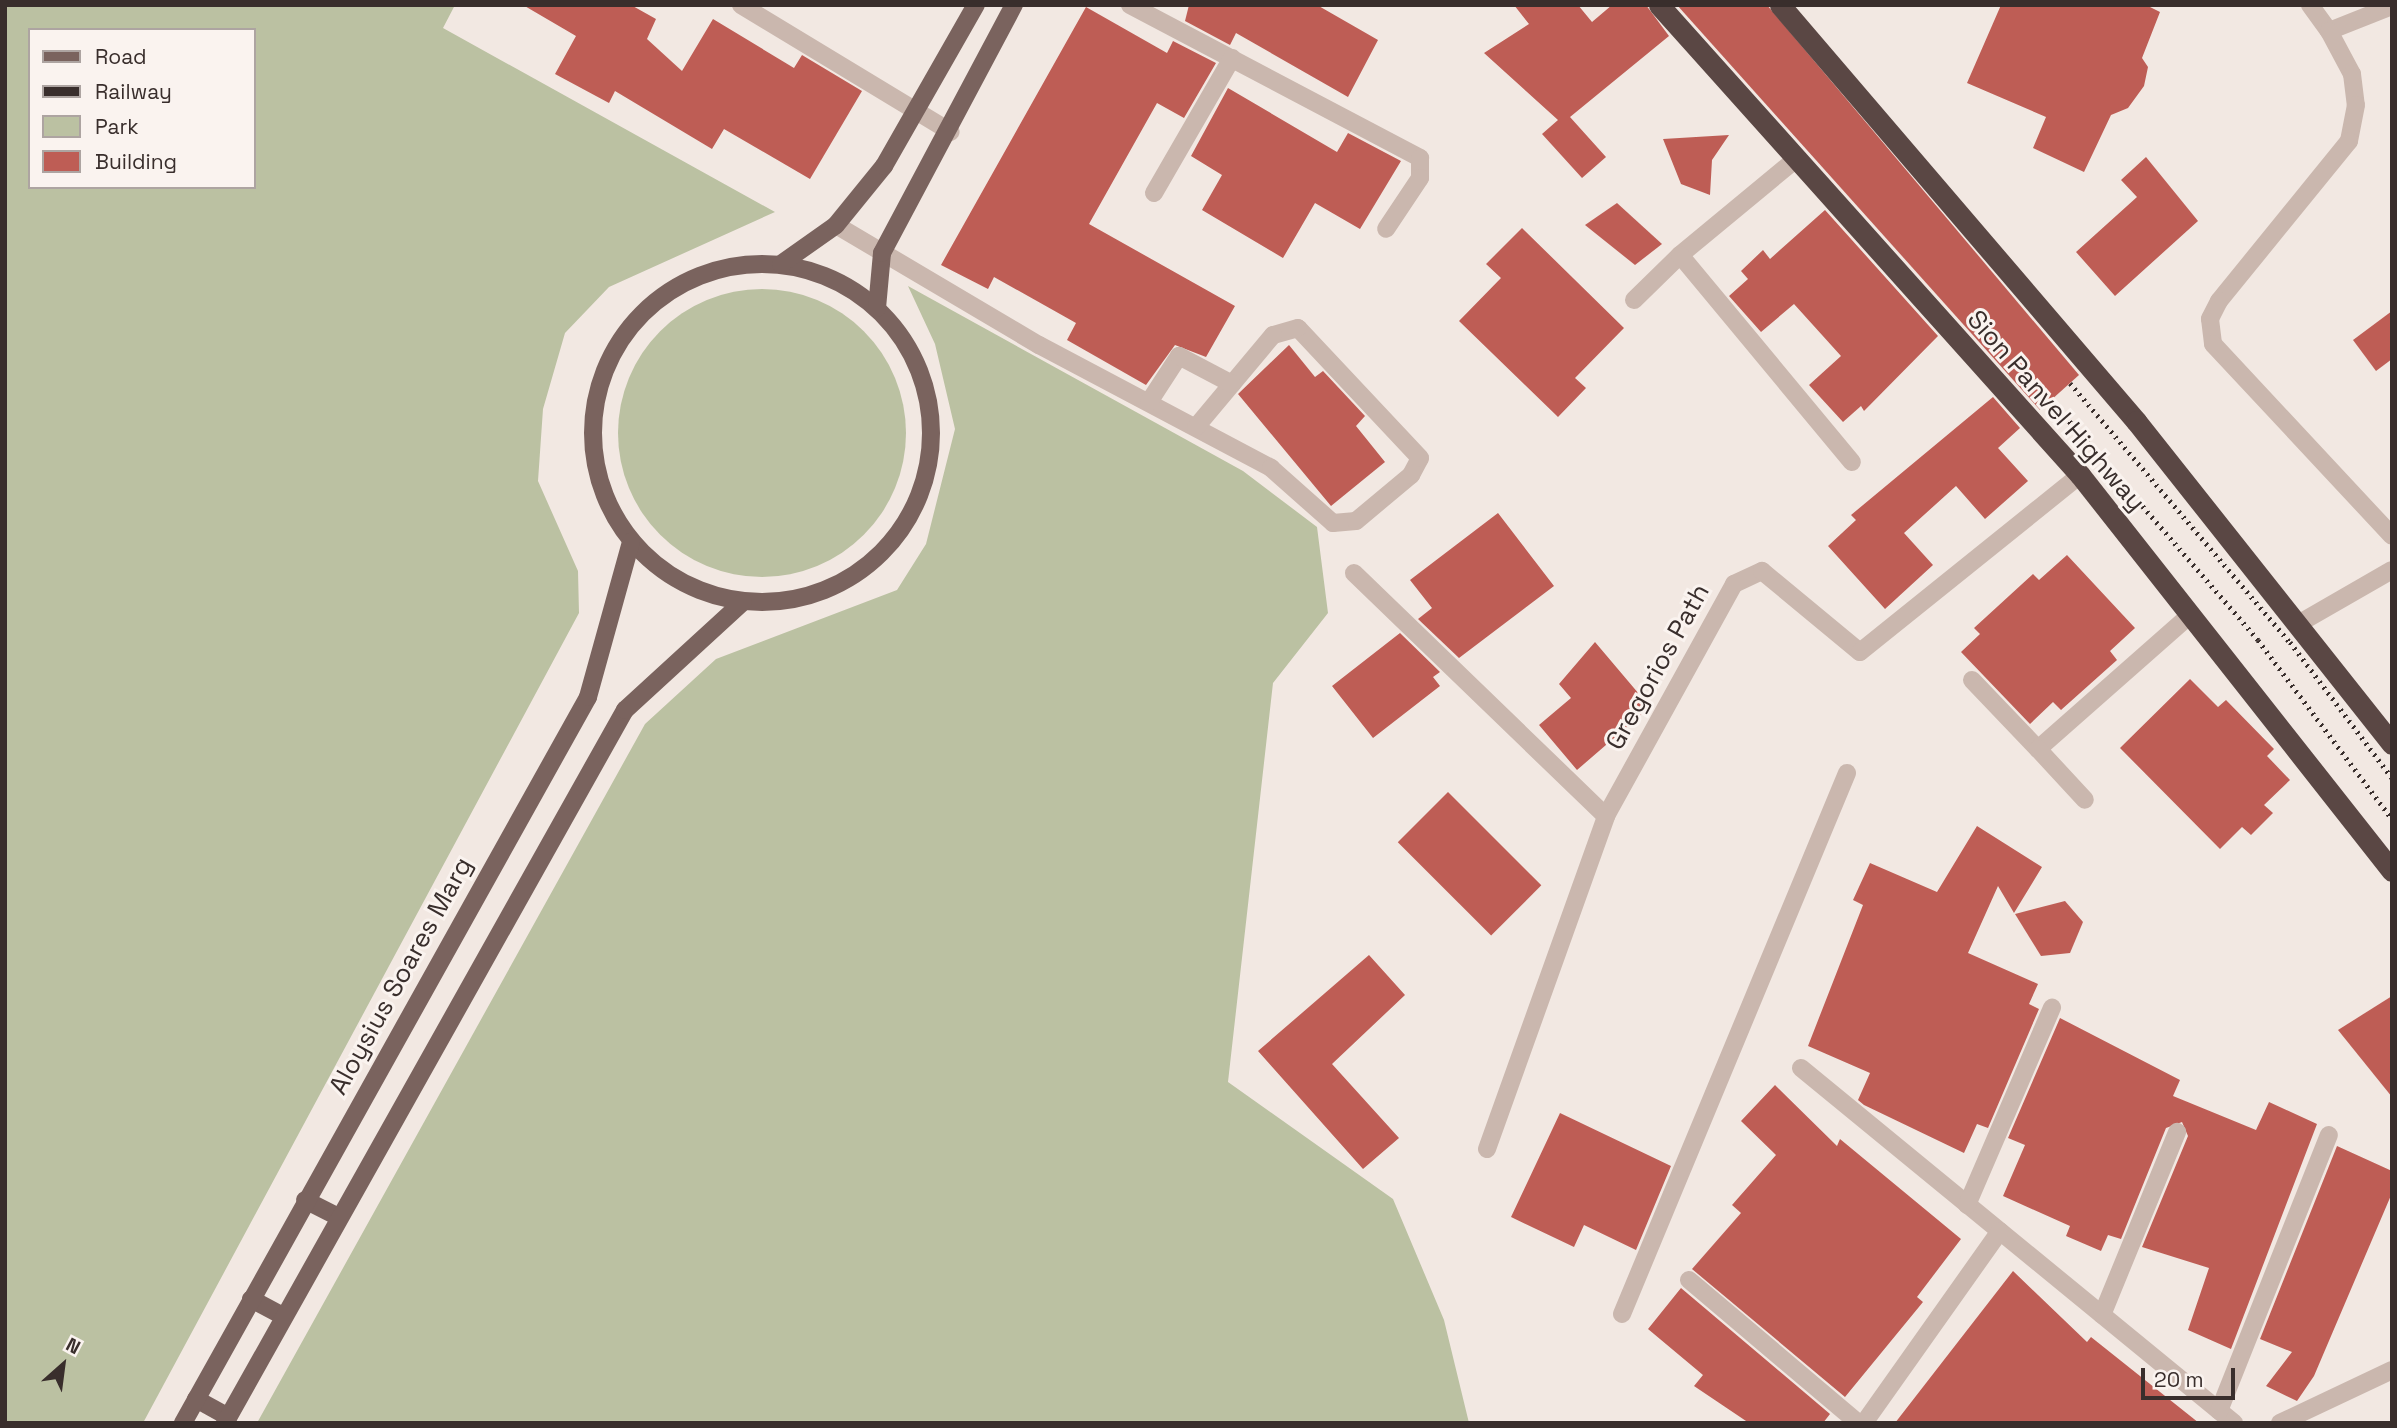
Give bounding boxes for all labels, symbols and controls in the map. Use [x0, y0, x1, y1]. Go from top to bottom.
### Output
legend [28, 28, 256, 189]
text: Road [95, 43, 147, 70]
text: Railway [95, 78, 172, 105]
text: Park [95, 113, 139, 140]
text: Building [95, 148, 177, 175]
street label: Sion Panvel Highway [1960, 304, 2152, 518]
street label: Gregorios Path [1600, 579, 1716, 755]
street label: Aloysius Soares Marg [323, 852, 479, 1100]
north arrow [28, 1330, 98, 1400]
text: N [62, 1332, 85, 1360]
scale bar [2145, 1354, 2240, 1398]
text: 20 m [2154, 1366, 2204, 1393]

